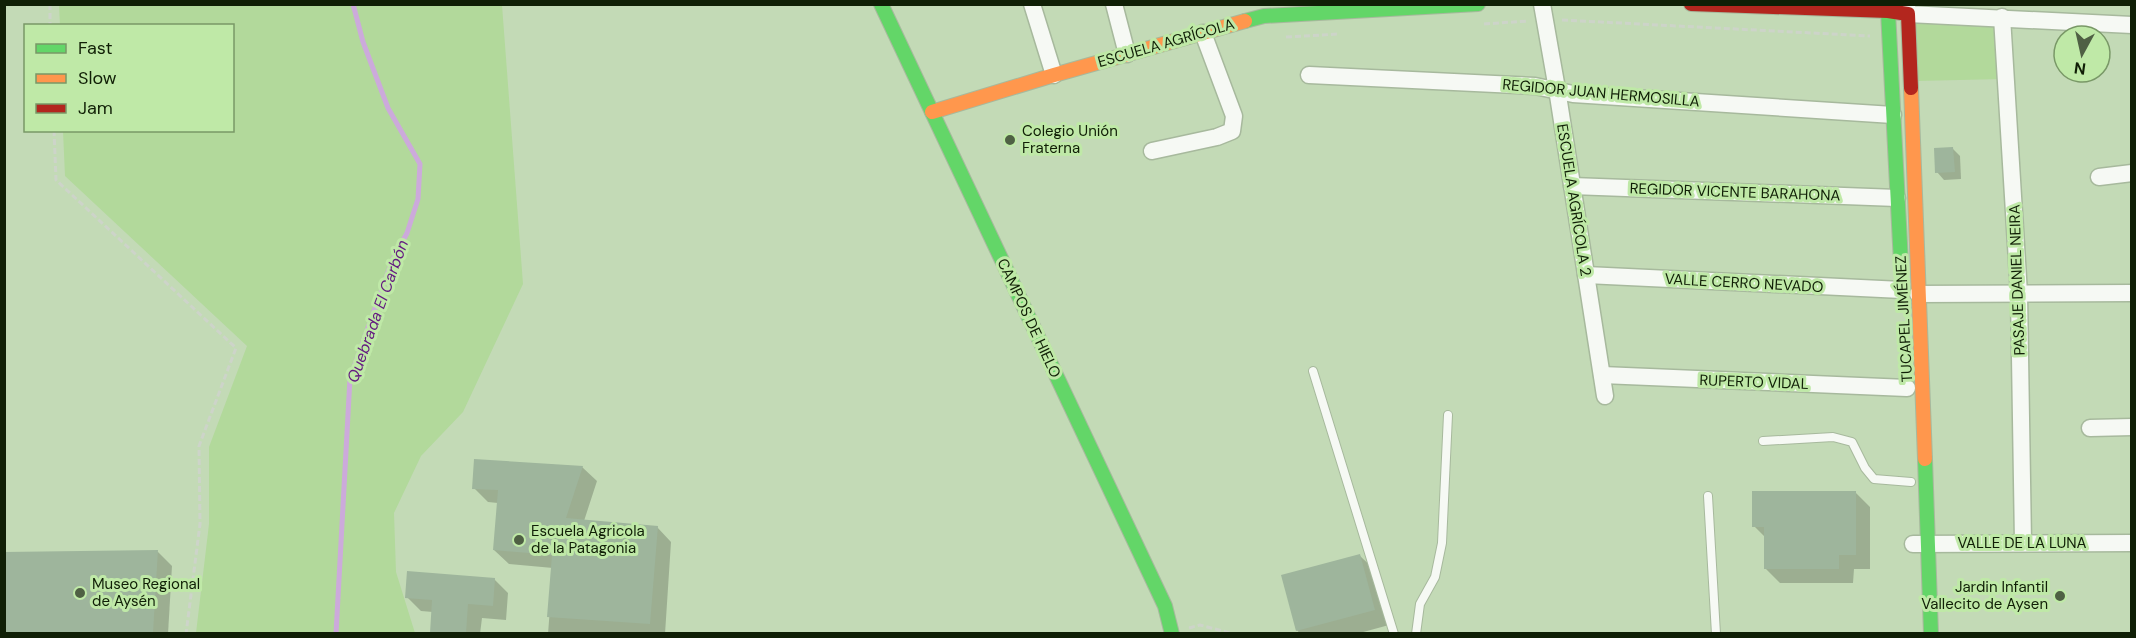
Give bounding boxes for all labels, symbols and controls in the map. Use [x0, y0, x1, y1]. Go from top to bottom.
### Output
street label: ESCUELA AGRÍCOLA [1095, 14, 1237, 72]
legend [24, 24, 234, 132]
north arrow [2052, 24, 2112, 84]
text: Fast [78, 36, 113, 60]
text: N [2073, 57, 2087, 80]
text: Slow [78, 66, 117, 90]
street label: REGIDOR JUAN HERMOSILLA [1501, 74, 1701, 112]
text: Jam [78, 96, 113, 120]
place label: Colegio Unión Fraterna [1022, 121, 1118, 158]
street label: ESCUELA AGRÍCOLA 2 [1552, 122, 1596, 278]
marker: Colegio Unión Fraterna [1003, 133, 1017, 147]
street label: REGIDOR VICENTE BARAHONA [1629, 178, 1841, 206]
street label: PASAJE DANIEL NEIRA [2004, 204, 2030, 356]
water label: Quebrada El Carbón [342, 237, 413, 386]
street label: CAMPOS DE HIELO [993, 255, 1065, 381]
street label: TUCAPEL JIMÉNEZ [1891, 255, 1917, 383]
street label: VALLE CERRO NEVADO [1664, 269, 1824, 297]
street label: RUPERTO VIDAL [1699, 370, 1809, 394]
place label: Escuela Agricola de la Patagonia [531, 521, 645, 558]
marker: Escuela Agricola de la Patagonia [512, 533, 526, 547]
street label: VALLE DE LA LUNA [1957, 533, 2087, 553]
place label: Museo Regional de Aysén [92, 574, 200, 611]
place label: Jardin Infantil Vallecito de Aysen [1921, 577, 2048, 614]
marker: Museo Regional de Aysén [73, 586, 87, 600]
marker: Jardin Infantil Vallecito de Aysen [2053, 589, 2067, 603]

